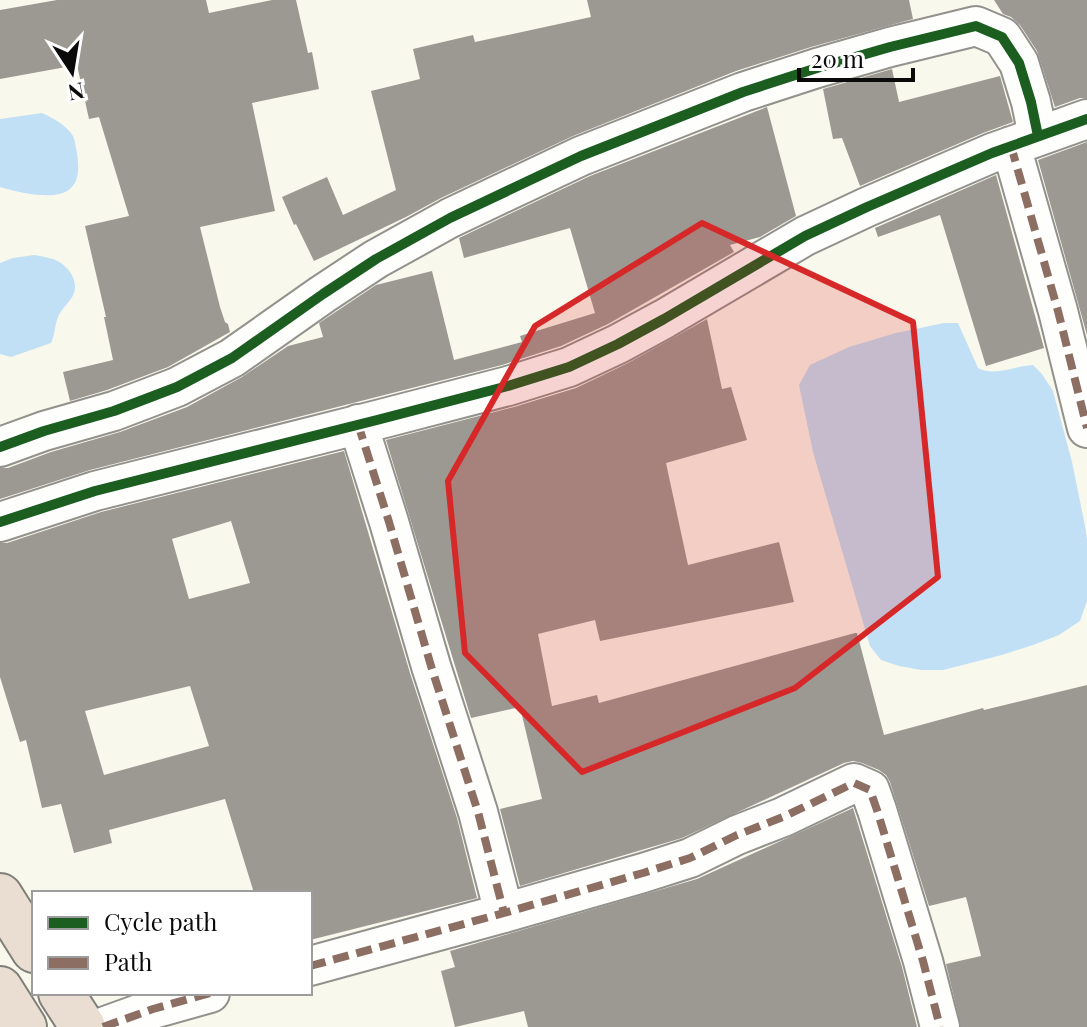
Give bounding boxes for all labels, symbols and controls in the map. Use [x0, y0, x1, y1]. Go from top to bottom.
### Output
north arrow [32, 32, 112, 112]
scale bar [799, 32, 913, 82]
text: 20 m [811, 42, 864, 74]
text: N [65, 76, 87, 109]
legend [32, 891, 312, 995]
text: Cycle path [104, 905, 217, 937]
text: Path [104, 945, 152, 977]

